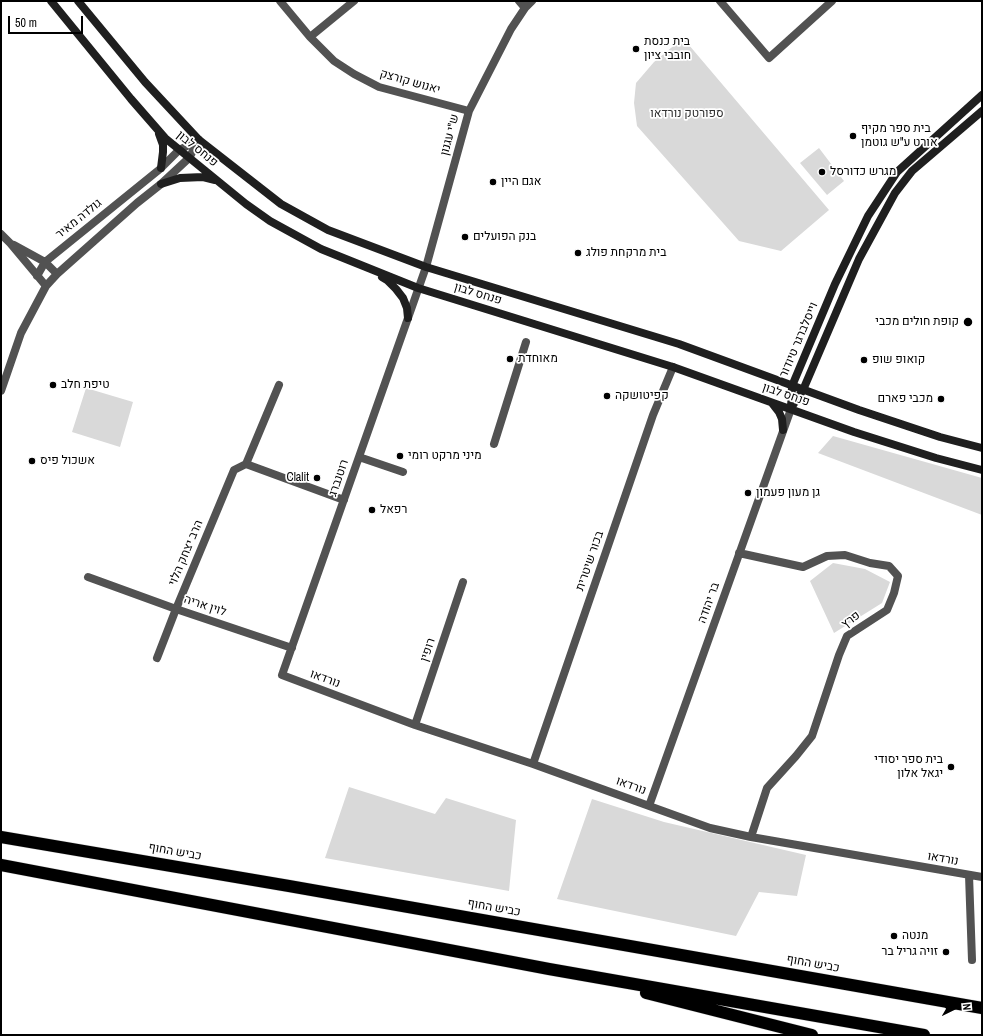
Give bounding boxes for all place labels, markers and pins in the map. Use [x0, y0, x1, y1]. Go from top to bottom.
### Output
place label: בית כנסת חובבי ציון [644, 35, 691, 63]
marker: בית כנסת חובבי ציון [631, 44, 641, 54]
place label: בית ספר מקיף אורט ע"ש גוטמן [861, 122, 938, 150]
marker: בית ספר מקיף אורט ע"ש גוטמן [848, 131, 858, 141]
place label: מגרש כדורסל [830, 165, 896, 179]
marker: מגרש כדורסל [817, 167, 827, 177]
place label: אגם היין [501, 175, 541, 189]
marker: אגם היין [488, 177, 498, 187]
place label: בנק הפועלים [473, 230, 536, 244]
marker: בנק הפועלים [460, 232, 470, 242]
place label: בית מרקחת פולג [586, 246, 667, 260]
marker: בית מרקחת פולג [573, 248, 583, 258]
place label: קופת חולים מכבי [875, 315, 959, 329]
marker: קופת חולים מכבי [962, 316, 974, 328]
place label: מאוחדת [518, 352, 558, 366]
place label: קואופ שופ [872, 353, 925, 367]
marker: מאוחדת [505, 354, 515, 364]
marker: קואופ שופ [859, 355, 869, 365]
place label: טיפת חלב [61, 378, 110, 392]
marker: טיפת חלב [48, 380, 58, 390]
place label: קפיטושקה [615, 389, 669, 403]
marker: קפיטושקה [602, 391, 612, 401]
place label: מכבי פארם [878, 392, 933, 406]
marker: מכבי פארם [936, 394, 946, 404]
place label: מיני מרקט רומי [408, 449, 482, 463]
marker: מיני מרקט רומי [395, 451, 405, 461]
place label: אשכול פיס [40, 454, 95, 468]
marker: אשכול פיס [27, 456, 37, 466]
place label: Clalit [287, 471, 309, 485]
marker: Clalit [312, 473, 322, 483]
place label: גן מעון פעמון [756, 486, 820, 500]
marker: גן מעון פעמון [743, 488, 753, 498]
place label: רפאל [380, 503, 407, 517]
marker: רפאל [367, 505, 377, 515]
place label: בית ספר יסודי יגאל אלון [874, 753, 943, 781]
marker: בית ספר יסודי יגאל אלון [946, 762, 956, 772]
place label: מנטה [902, 929, 928, 943]
marker: מנטה [889, 931, 899, 941]
place label: זויה גריל בר [882, 945, 938, 959]
marker: זויה גריל בר [941, 947, 951, 957]

